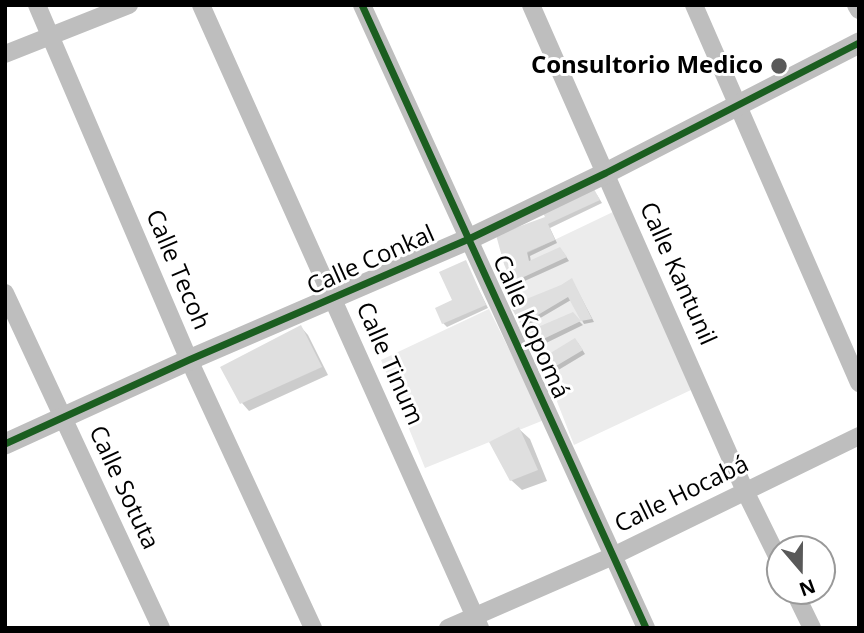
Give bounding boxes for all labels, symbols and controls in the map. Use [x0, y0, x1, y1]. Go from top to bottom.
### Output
place label: Consultorio Medico [531, 52, 763, 80]
marker: Consultorio Medico [769, 56, 789, 76]
street label: Calle Kantunil [633, 198, 721, 350]
street label: Calle Tecoh [139, 206, 215, 334]
street label: Calle Conkal [303, 220, 439, 302]
street label: Calle Kopomá [486, 251, 574, 403]
street label: Calle Tinum [349, 298, 429, 430]
street label: Calle Sotuta [82, 422, 164, 554]
street label: Calle Hocabá [610, 450, 754, 540]
north arrow [766, 535, 836, 605]
text: N [796, 573, 819, 603]

